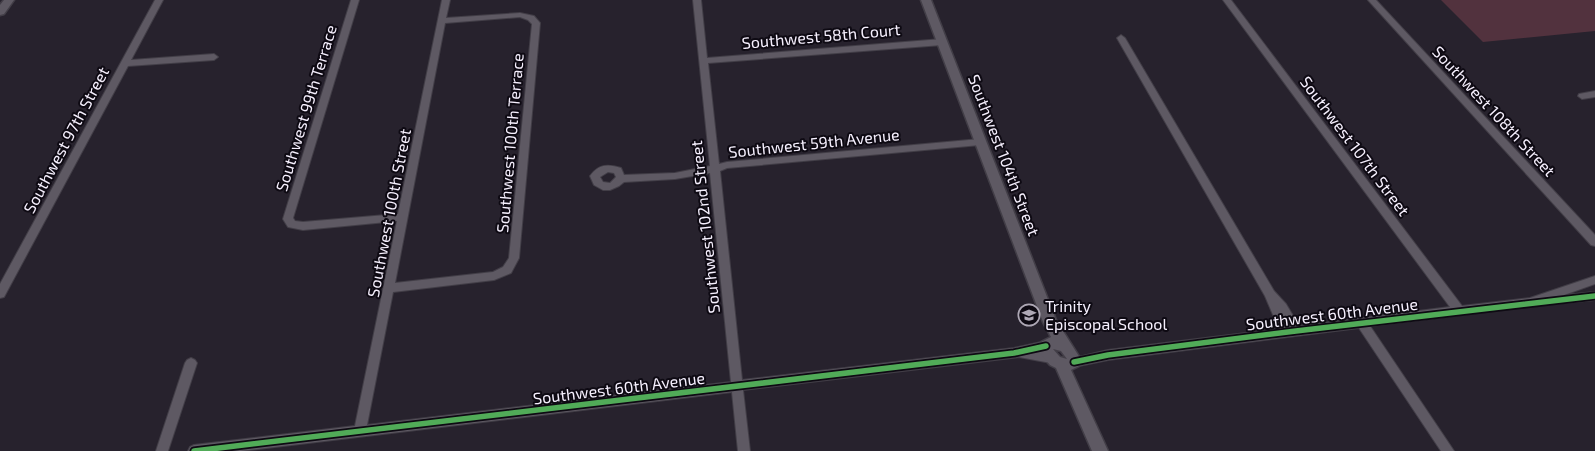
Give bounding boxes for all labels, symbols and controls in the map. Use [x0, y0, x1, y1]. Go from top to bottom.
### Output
street label: Southwest 58th Court [741, 19, 901, 52]
street label: Southwest 99th Terrace [271, 22, 340, 193]
street label: Southwest 108th Street [1429, 42, 1560, 180]
street label: Southwest 100th Terrace [492, 52, 527, 234]
street label: Southwest 97th Street [19, 63, 112, 216]
street label: Southwest 104th Street [965, 71, 1044, 238]
street label: Southwest 107th Street [1297, 72, 1414, 219]
street label: Southwest 59th Avenue [727, 124, 900, 161]
street label: Southwest 100th Street [363, 127, 414, 299]
street label: Southwest 102nd Street [686, 140, 723, 314]
street label: Southwest 60th Avenue [1245, 294, 1419, 333]
place label: Trinity Episcopal School [1045, 296, 1167, 333]
school or university icon: Trinity Episcopal School [1017, 303, 1041, 327]
street label: Southwest 60th Avenue [532, 368, 706, 407]

